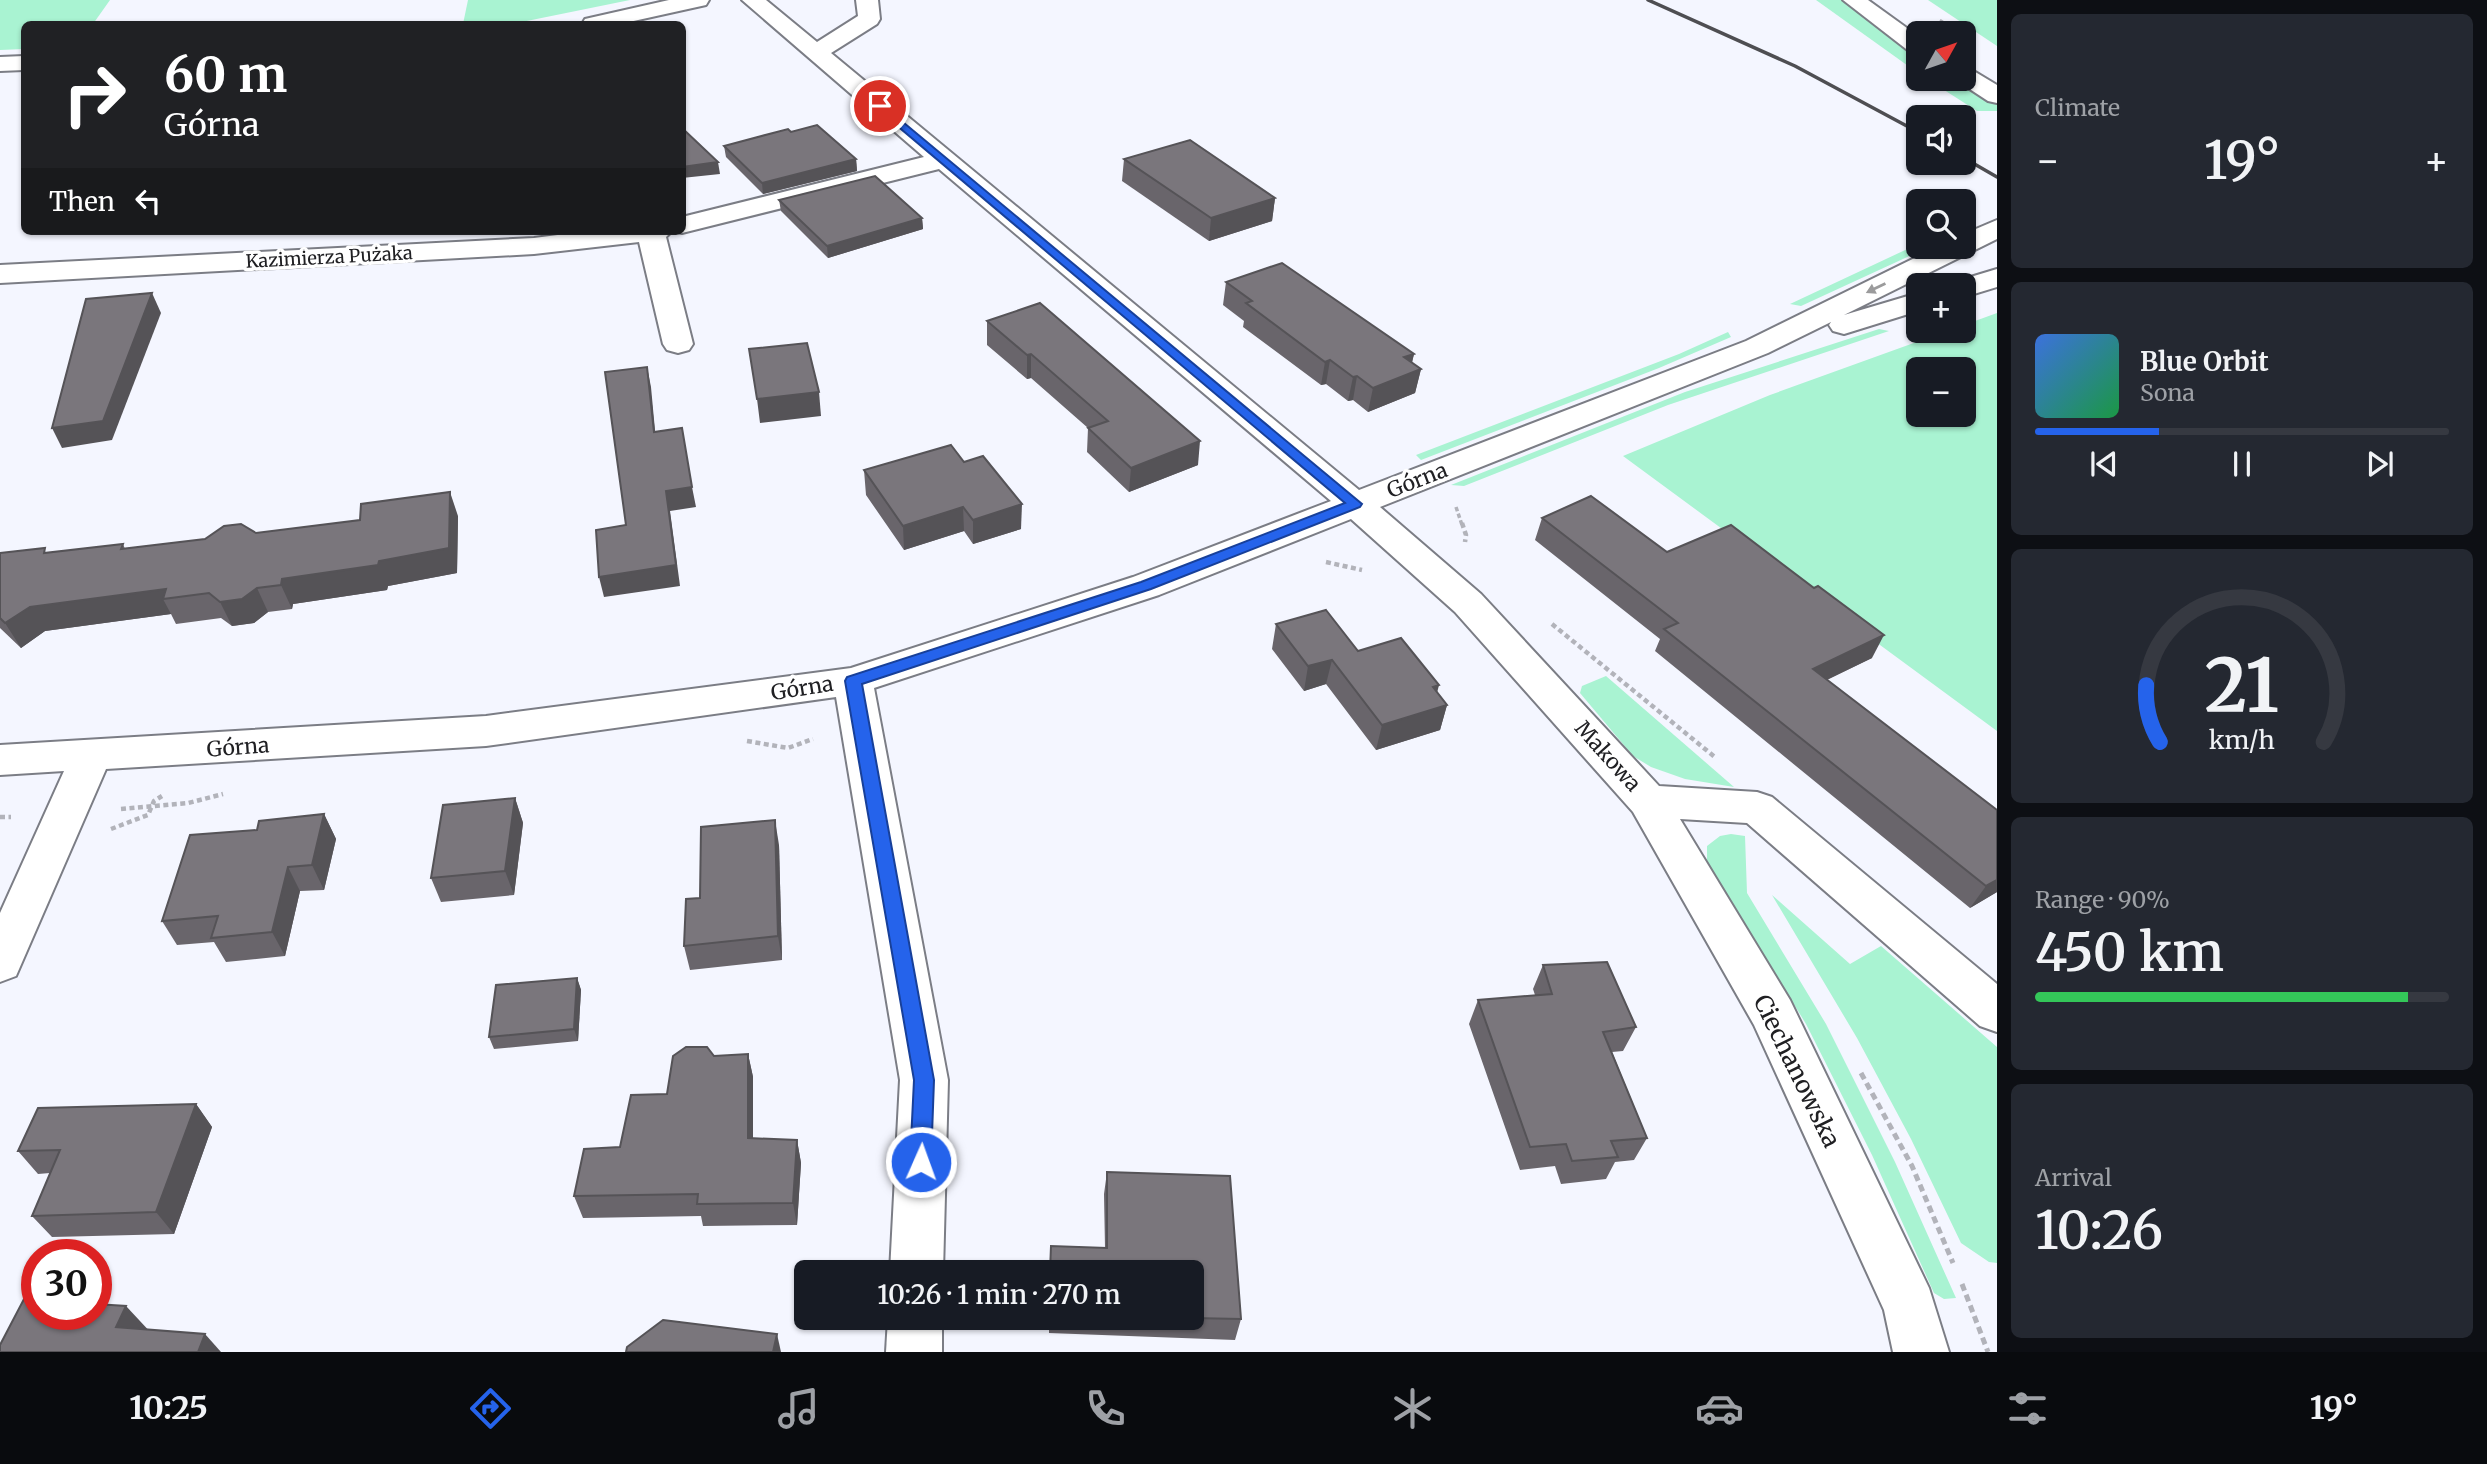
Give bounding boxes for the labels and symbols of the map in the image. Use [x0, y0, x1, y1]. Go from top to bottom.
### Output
north arrow [1906, 21, 1976, 91]
pin [850, 76, 910, 136]
street label: Kazimierza Pużaka [245, 241, 413, 273]
one-way arrow [1866, 282, 1886, 294]
street label: Górna [1383, 456, 1451, 504]
street label: Górna [769, 670, 835, 706]
street label: Makowa [1569, 715, 1647, 797]
street label: Górna [206, 731, 270, 763]
street label: Ciechanowska [1747, 989, 1847, 1153]
position arrow [884, 1125, 958, 1199]
speed limit sign: 30 [21, 1239, 112, 1330]

